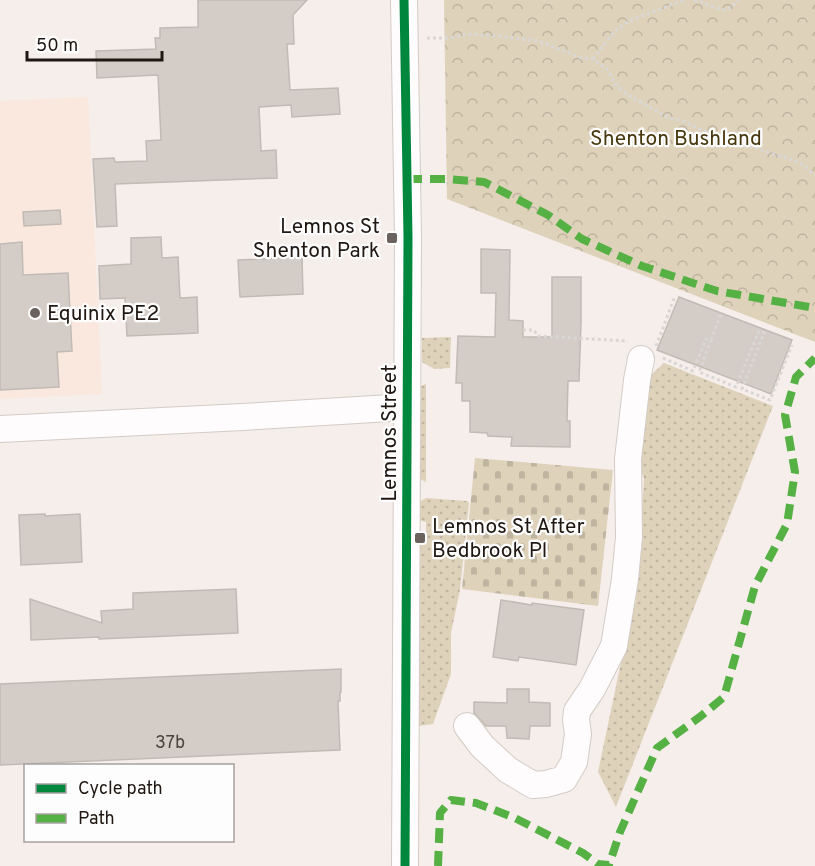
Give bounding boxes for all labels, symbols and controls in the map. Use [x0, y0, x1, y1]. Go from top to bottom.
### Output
scale bar [27, 24, 162, 62]
text: 50 m [36, 35, 78, 58]
park label: Shenton Bushland [590, 126, 762, 153]
place label: Lemnos St Shenton Park [253, 214, 380, 265]
marker: Lemnos St Shenton Park [385, 231, 399, 245]
place label: Equinix PE2 [47, 301, 159, 328]
marker: Equinix PE2 [28, 306, 42, 320]
street label: Lemnos Street [377, 364, 404, 502]
place label: Lemnos St After Bedbrook Pl [432, 514, 585, 565]
marker: Lemnos St After Bedbrook Pl [413, 531, 427, 545]
house number: 37b [155, 732, 185, 755]
legend [24, 764, 234, 842]
text: Cycle path [78, 778, 163, 801]
text: Path [78, 808, 115, 831]

